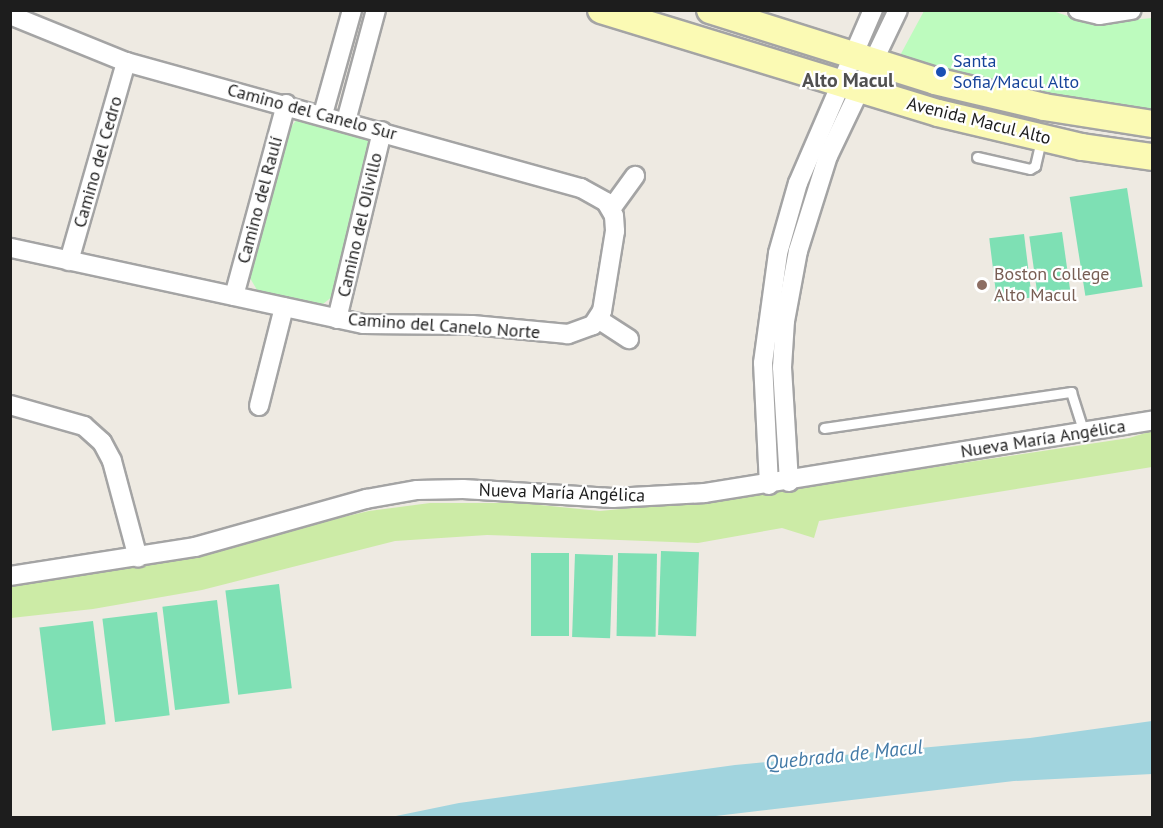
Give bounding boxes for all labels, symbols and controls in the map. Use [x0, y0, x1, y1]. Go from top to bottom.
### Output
place label: Santa Sofia/Macul Alto [953, 51, 1080, 94]
marker: Santa Sofia/Macul Alto [934, 65, 948, 79]
district label: Alto Macul [802, 68, 894, 92]
street label: Camino del Canelo Sur [225, 79, 399, 145]
street label: Avenida Macul Alto [905, 93, 1053, 149]
street label: Camino del Cedro [69, 94, 127, 230]
street label: Camino del Raulí [233, 134, 287, 266]
street label: Camino del Olivillo [333, 151, 387, 299]
place label: Boston College Alto Macul [994, 264, 1110, 306]
marker: Boston College Alto Macul [975, 278, 989, 292]
street label: Camino del Canelo Norte [347, 309, 541, 343]
street label: Nueva María Angélica [959, 415, 1127, 463]
street label: Nueva María Angélica [478, 479, 646, 507]
water label: Quebrada de Macul [764, 735, 924, 775]

